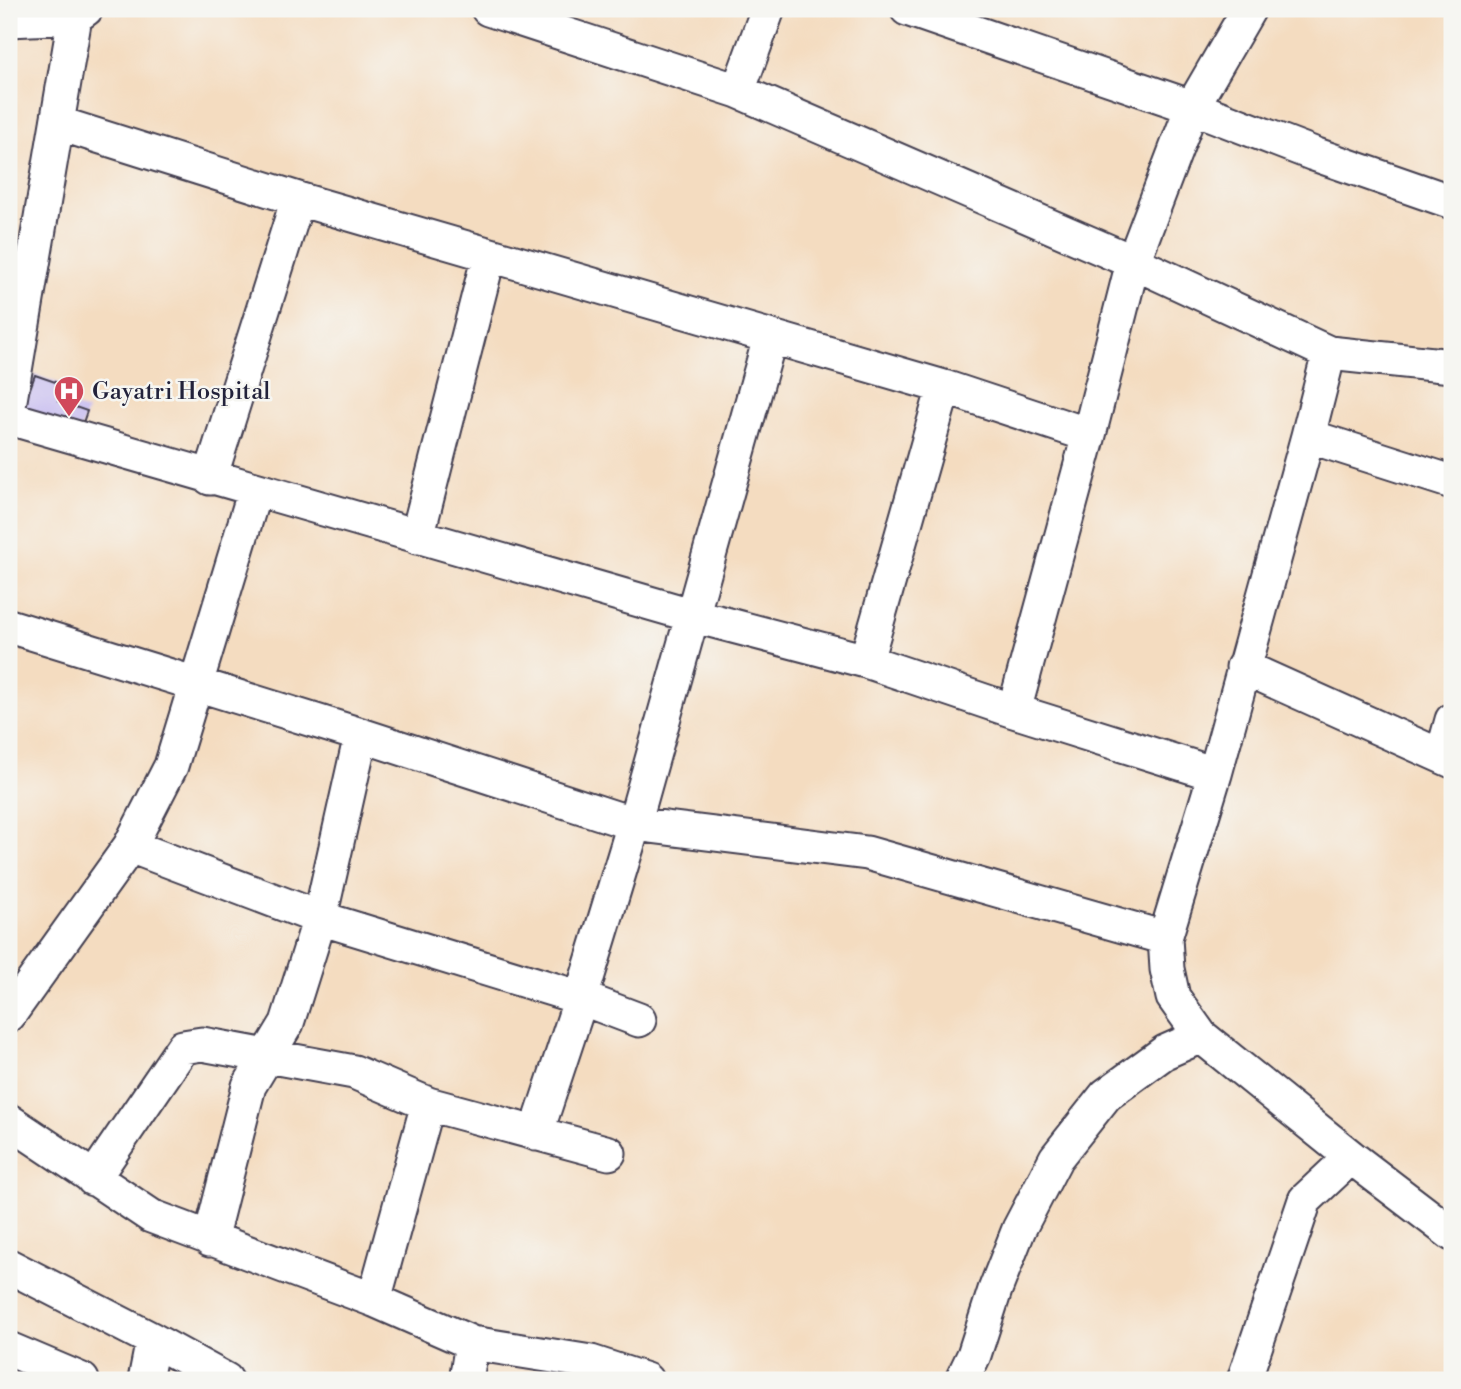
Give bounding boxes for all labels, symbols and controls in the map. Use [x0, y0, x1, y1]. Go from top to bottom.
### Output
hospital icon: Gayatri Hospital [52, 374, 86, 418]
place label: Gayatri Hospital [92, 377, 270, 407]

